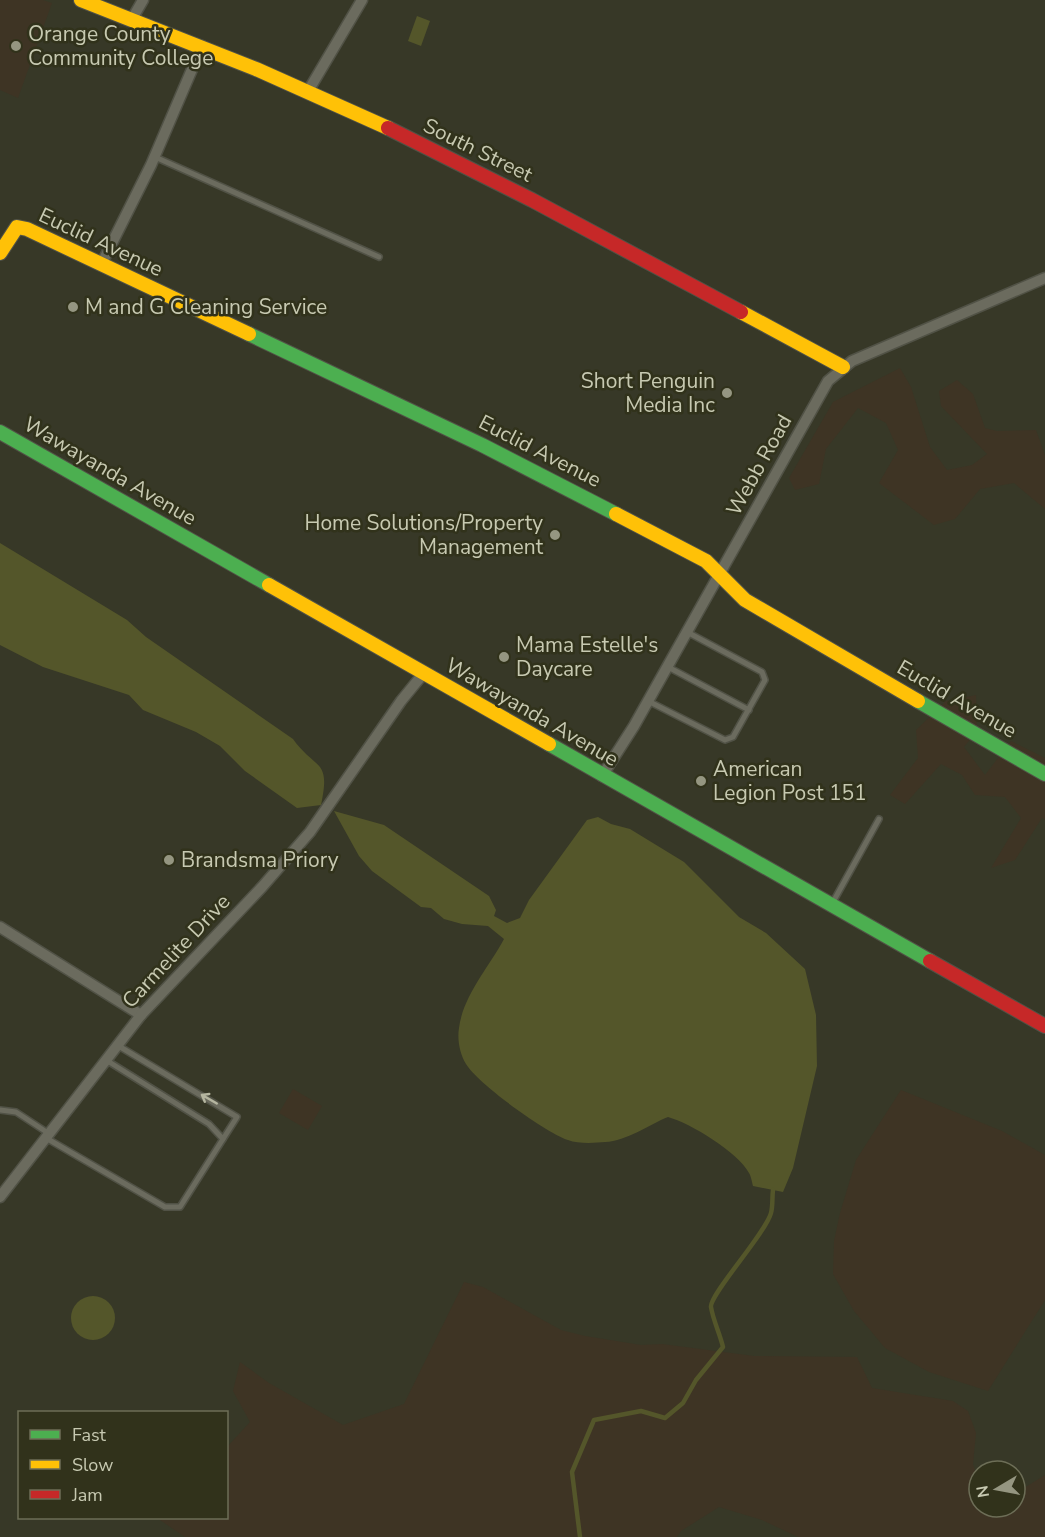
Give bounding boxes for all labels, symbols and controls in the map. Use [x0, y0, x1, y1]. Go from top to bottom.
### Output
place label: Orange County Community College [28, 20, 213, 72]
marker: Orange County Community College [9, 39, 23, 53]
street label: South Street [419, 111, 538, 189]
street label: Euclid Avenue [34, 201, 168, 283]
place label: M and G Cleaning Service [85, 293, 327, 321]
marker: M and G Cleaning Service [66, 300, 80, 314]
place label: Short Penguin Media Inc [581, 367, 715, 419]
marker: Short Penguin Media Inc [720, 386, 734, 400]
street label: Euclid Avenue [474, 408, 606, 494]
street label: Webb Road [720, 409, 798, 521]
street label: Wawayanda Avenue [18, 410, 202, 532]
place label: Home Solutions/Property Management [304, 509, 544, 561]
marker: Home Solutions/Property Management [548, 528, 562, 542]
place label: Mama Estelle's Daycare [516, 631, 658, 683]
marker: Mama Estelle's Daycare [497, 650, 511, 664]
street label: Wawayanda Avenue [440, 651, 624, 773]
street label: Euclid Avenue [892, 653, 1022, 745]
place label: American Legion Post 151 [713, 755, 867, 807]
marker: American Legion Post 151 [694, 774, 708, 788]
place label: Brandsma Priory [181, 846, 339, 874]
marker: Brandsma Priory [162, 853, 176, 867]
street label: Carmelite Drive [116, 888, 236, 1014]
one-way arrow [201, 1093, 218, 1105]
legend [18, 1411, 228, 1519]
text: Fast [72, 1423, 107, 1447]
text: Slow [72, 1453, 113, 1477]
north arrow [967, 1459, 1027, 1519]
text: Jam [71, 1483, 103, 1507]
text: N [971, 1484, 995, 1499]

